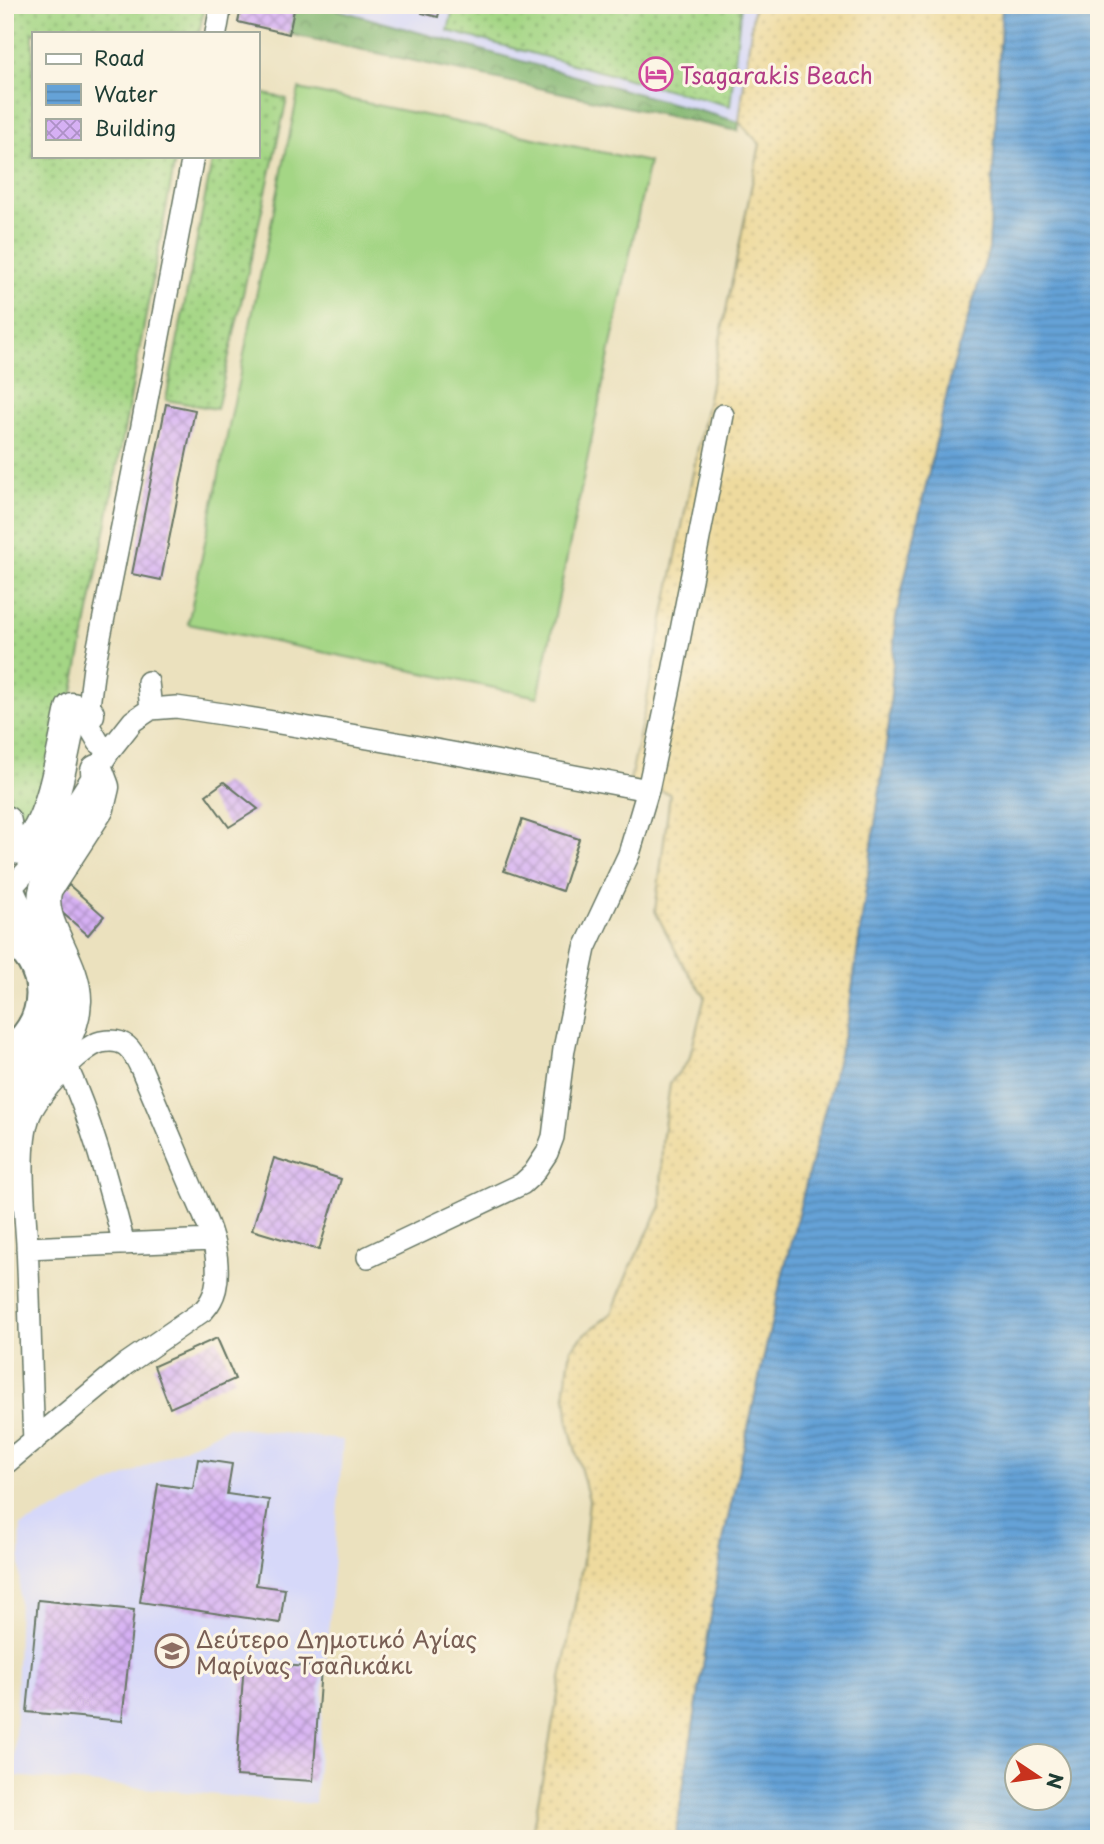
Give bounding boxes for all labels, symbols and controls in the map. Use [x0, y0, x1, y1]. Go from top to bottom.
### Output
legend [32, 32, 259, 158]
text: Road [94, 41, 145, 73]
hotel icon: Tsagarakis Beach [637, 55, 675, 93]
place label: Tsagarakis Beach [680, 57, 873, 92]
text: Water [94, 77, 158, 109]
text: Building [94, 111, 176, 143]
place label: Δεύτερο Δημοτικό Αγίας Μαρίνας Τσαλικάκι [196, 1621, 477, 1682]
school or university icon: Δεύτερο Δημοτικό Αγίας Μαρίνας Τσαλικάκι [153, 1632, 191, 1670]
north arrow [1002, 1742, 1072, 1812]
text: N [1040, 1771, 1071, 1792]

